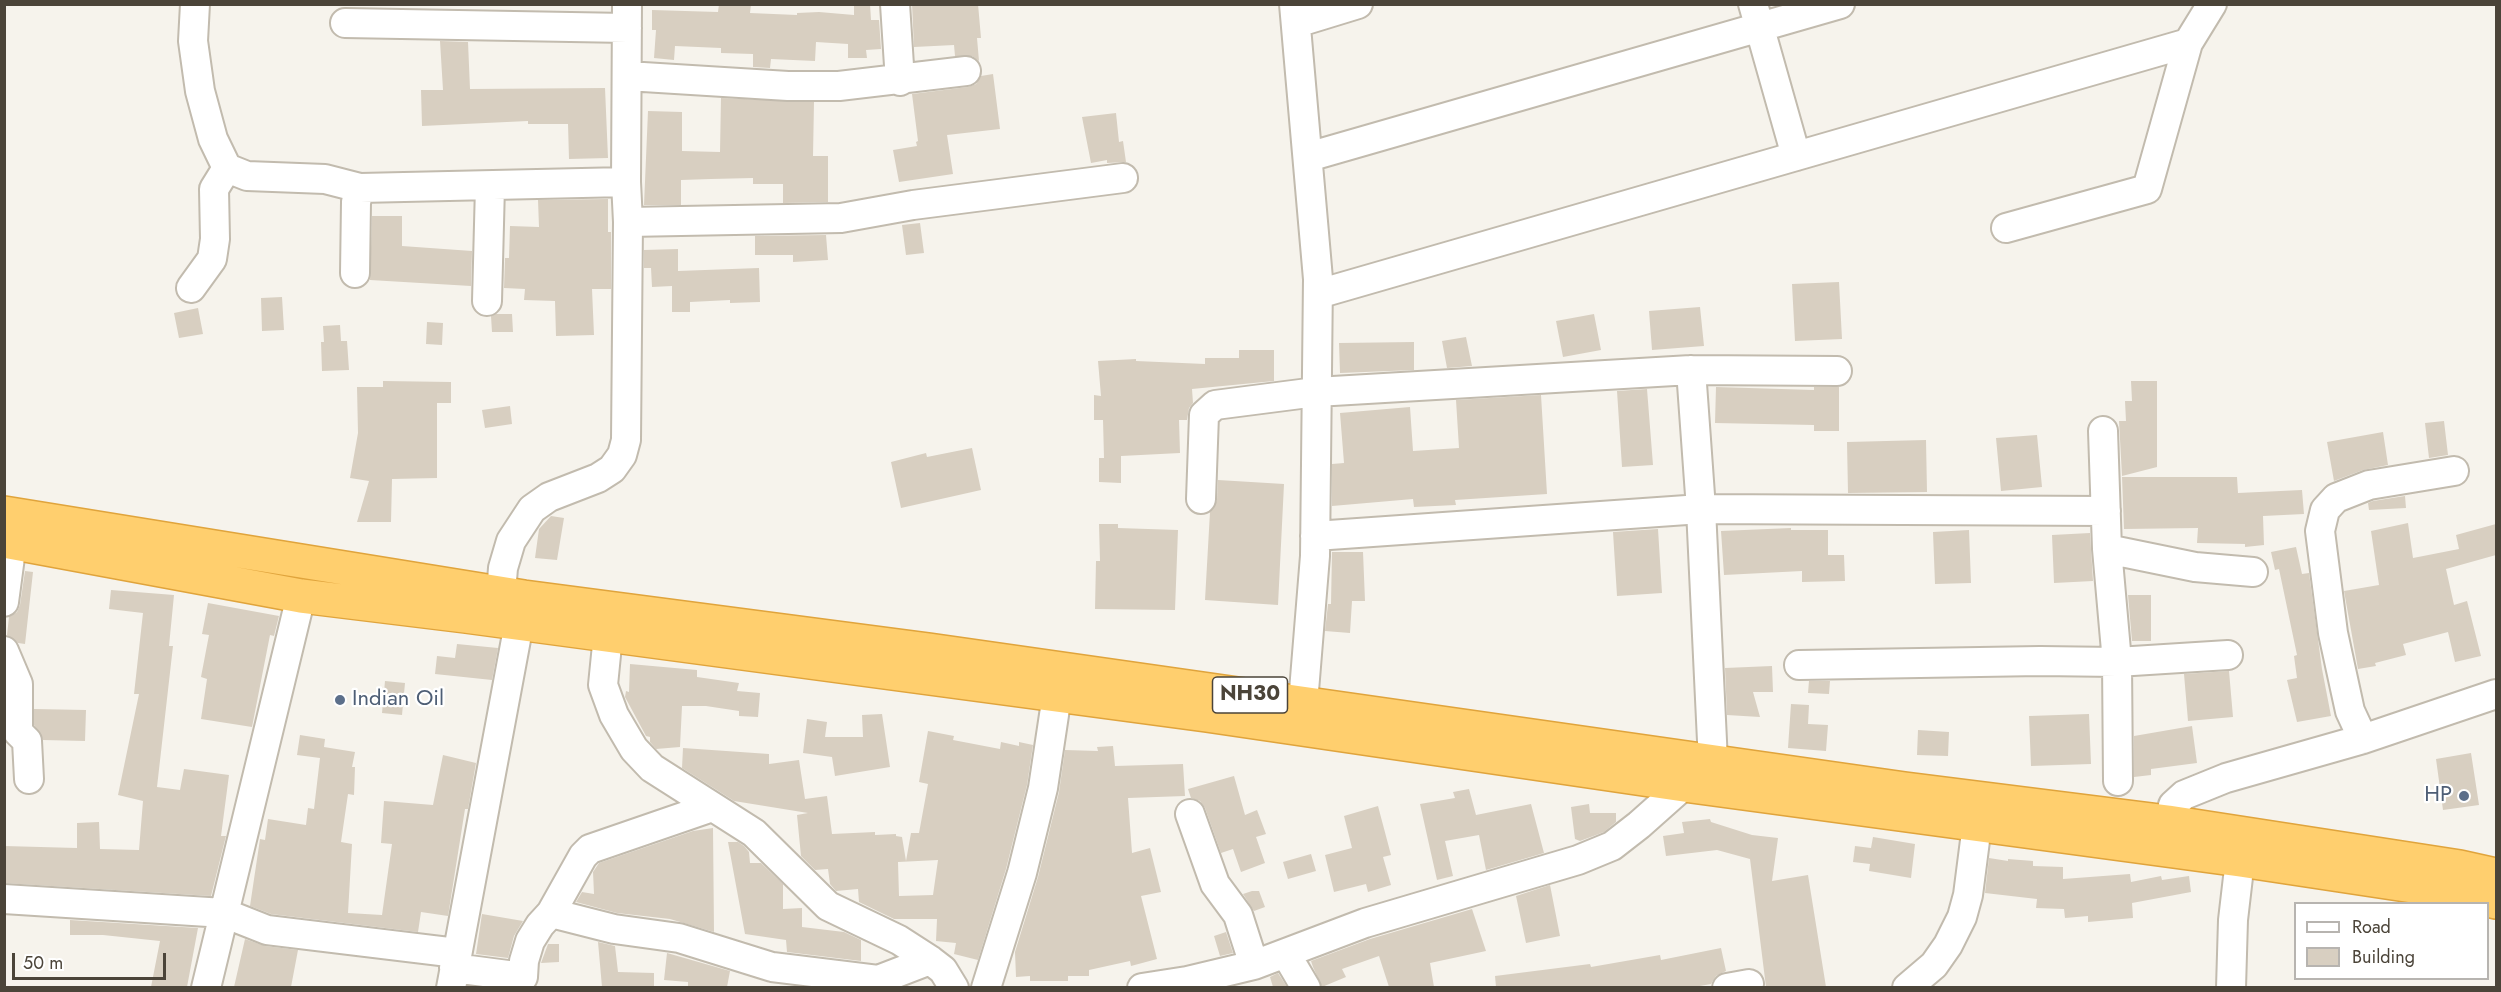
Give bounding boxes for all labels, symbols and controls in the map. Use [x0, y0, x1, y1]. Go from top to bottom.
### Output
road number: NH30 [1212, 677, 1288, 713]
place label: Indian Oil [352, 687, 444, 713]
marker: Indian Oil [333, 693, 347, 707]
place label: HP [2424, 783, 2452, 809]
marker: HP [2457, 789, 2471, 803]
legend [2294, 902, 2489, 980]
text: Road [2352, 914, 2391, 940]
scale bar [15, 941, 170, 979]
text: Building [2352, 944, 2415, 970]
text: 50 m [23, 950, 63, 976]

